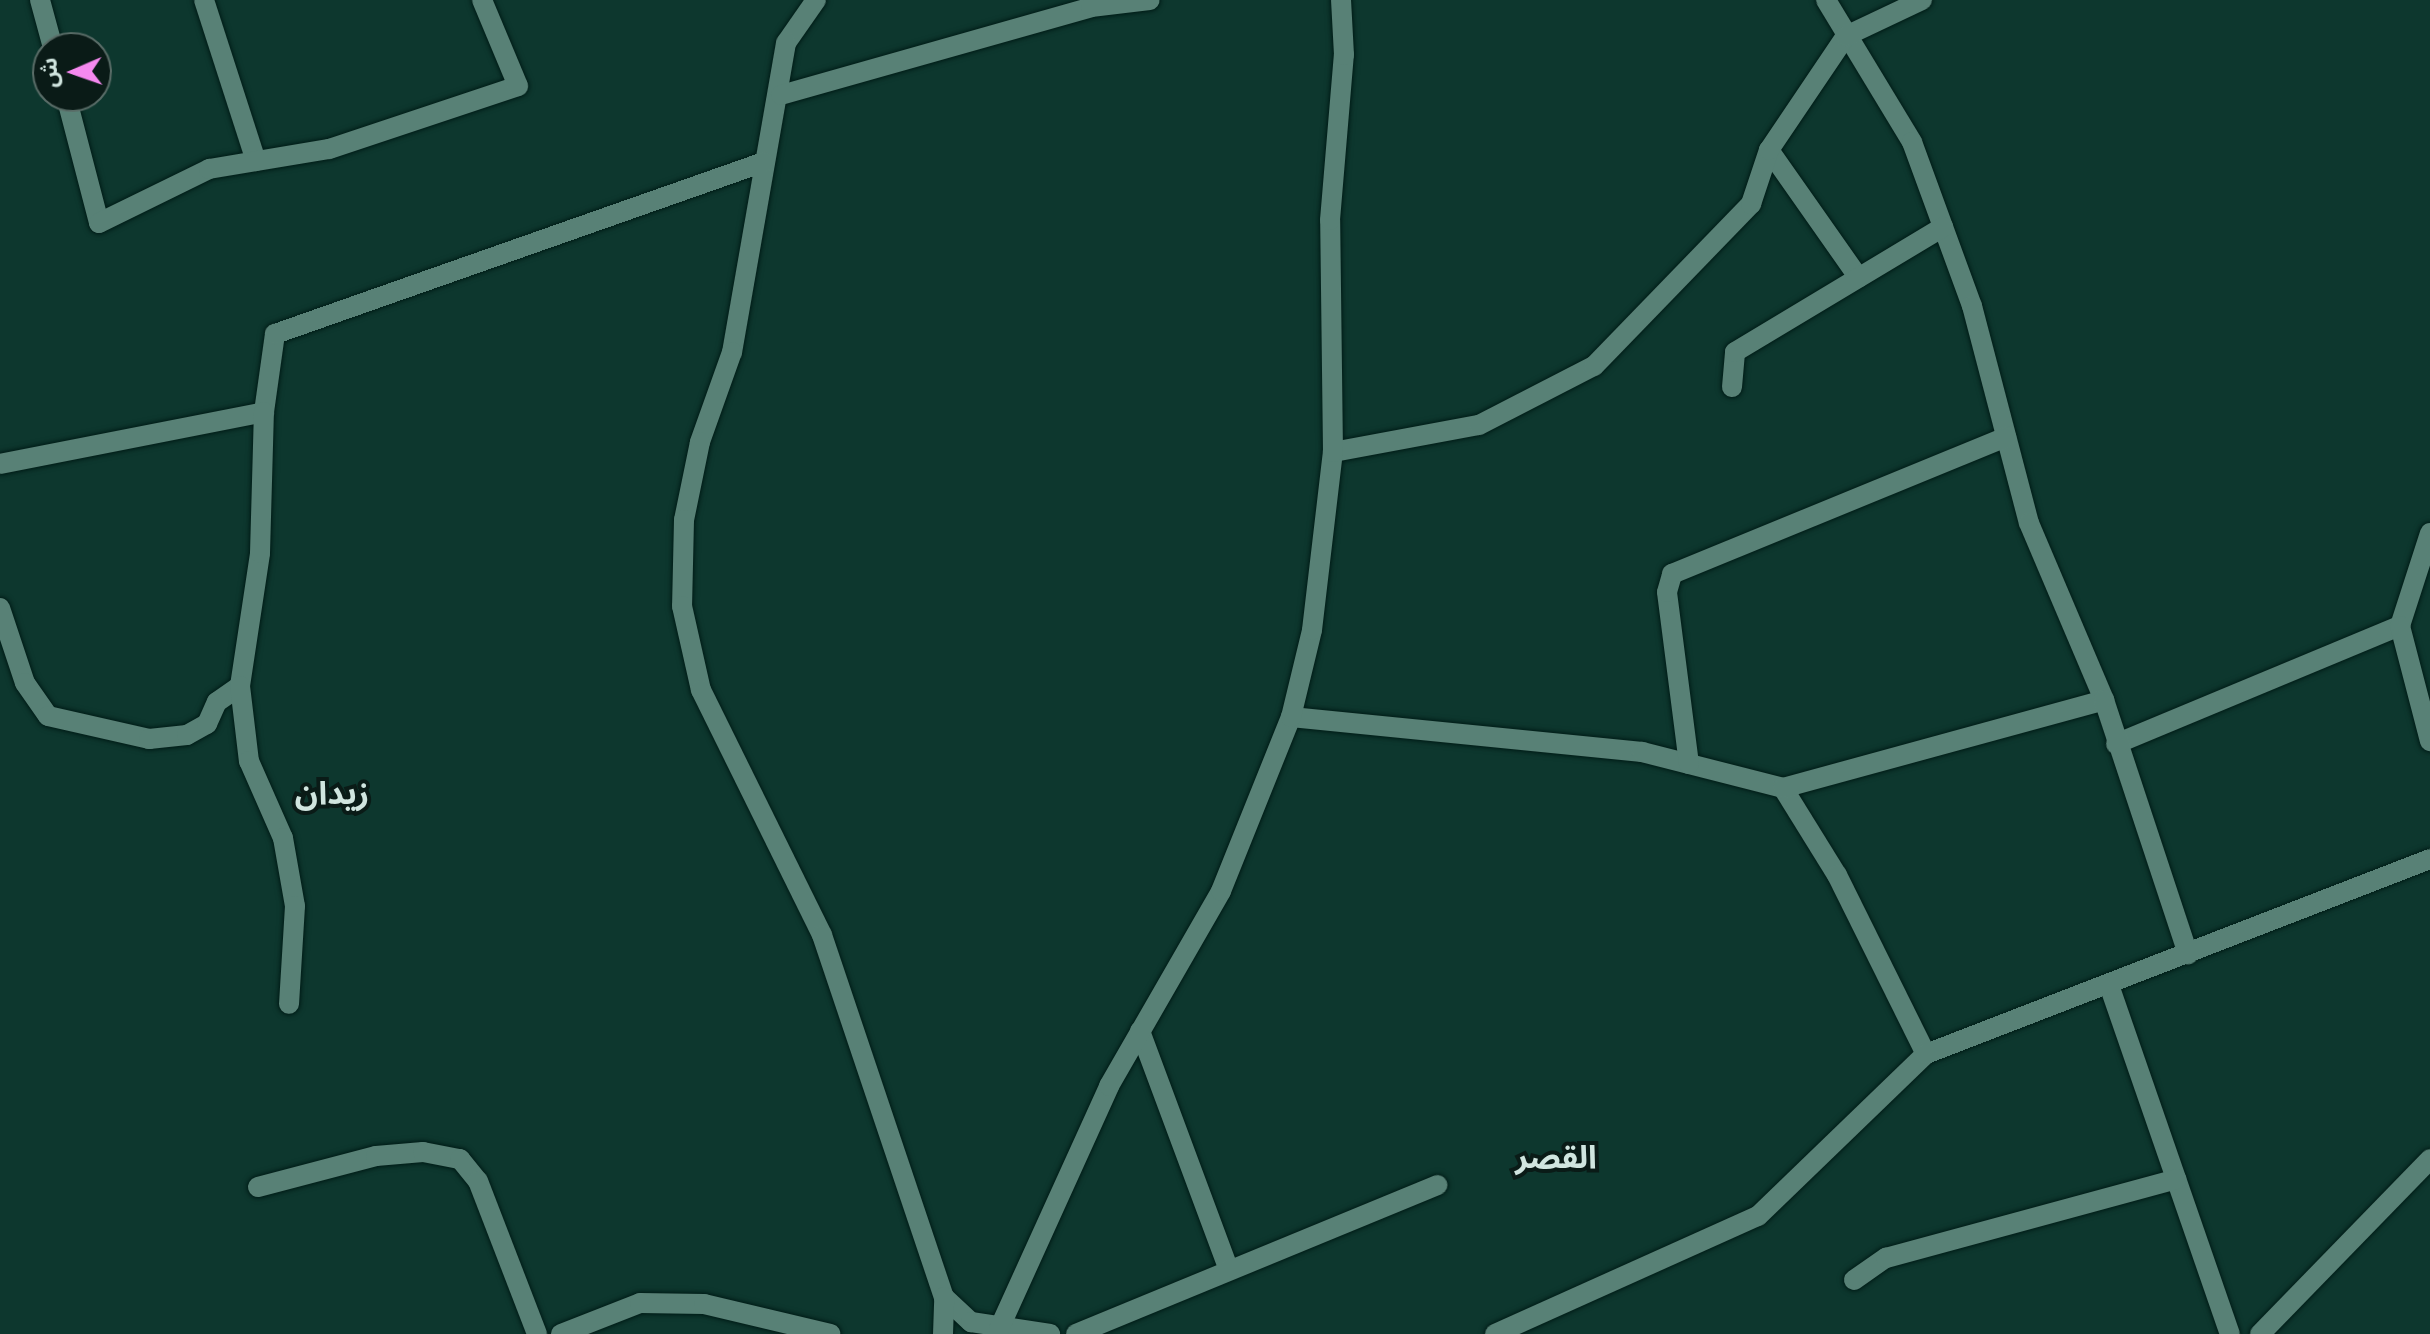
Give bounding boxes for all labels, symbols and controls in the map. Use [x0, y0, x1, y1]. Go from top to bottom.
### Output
north arrow [32, 32, 112, 112]
text: ش [35, 57, 64, 88]
district label: زيدان [295, 774, 369, 812]
district label: القصر [1515, 1138, 1597, 1176]

